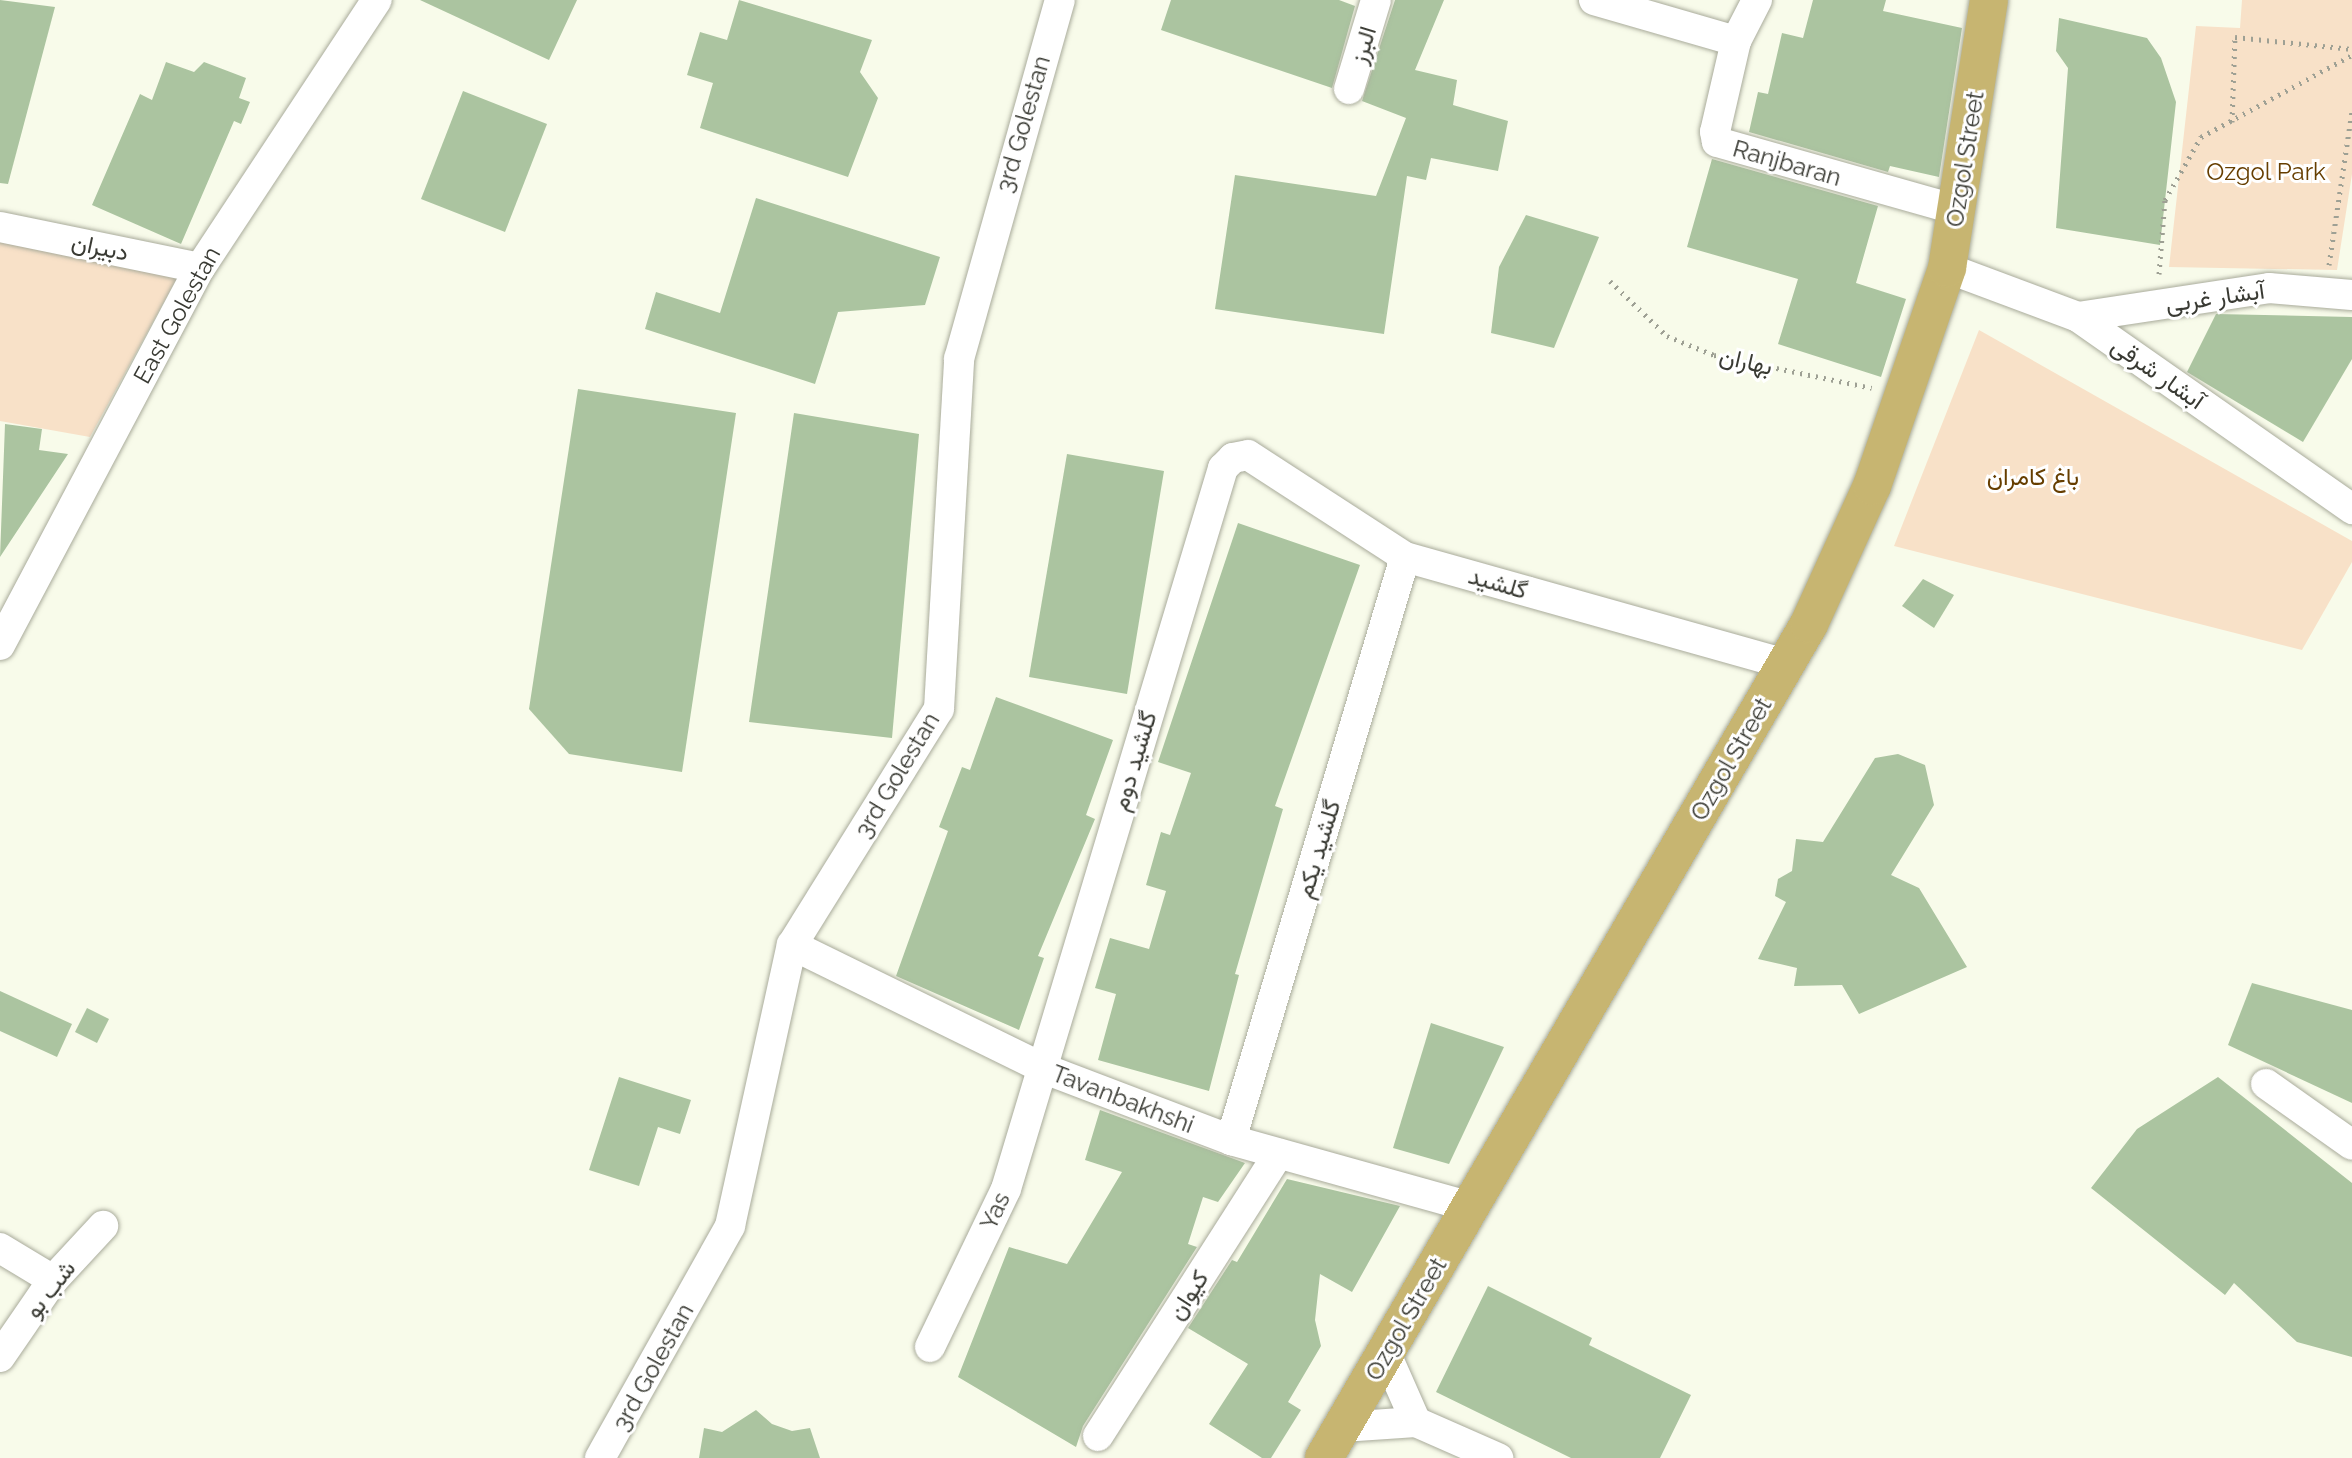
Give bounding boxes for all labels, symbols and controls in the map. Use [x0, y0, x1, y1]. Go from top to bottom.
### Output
street label: البرز [1344, 23, 1382, 67]
street label: 3rd Golestan [990, 52, 1056, 196]
street label: Ozgol Street [1940, 89, 1990, 229]
street label: Ranjbaran [1730, 134, 1844, 192]
park label: Ozgol Park [2206, 158, 2326, 186]
street label: دبیران [69, 227, 131, 267]
street label: East Golestan [128, 241, 226, 389]
street label: آبشار غربی [2164, 276, 2266, 318]
street label: آبشار شرقی [2106, 331, 2210, 415]
street label: بهاران [1717, 341, 1775, 381]
park label: باغ کامران [1987, 463, 2079, 491]
street label: گلشید [1465, 561, 1531, 605]
street label: Ozgol Street [1684, 692, 1778, 826]
street label: 3rd Golestan [848, 707, 946, 843]
street label: گلشيد دوم [1105, 708, 1163, 814]
street label: گلشيد يكم [1289, 796, 1347, 902]
street label: Tavanbakhshi [1048, 1059, 1198, 1139]
street label: Yas [974, 1188, 1016, 1234]
street label: Ozgol Street [1359, 1252, 1453, 1386]
street label: شب بو [19, 1254, 81, 1324]
street label: کیوان [1161, 1265, 1215, 1325]
street label: 3rd Golestan [606, 1298, 700, 1436]

